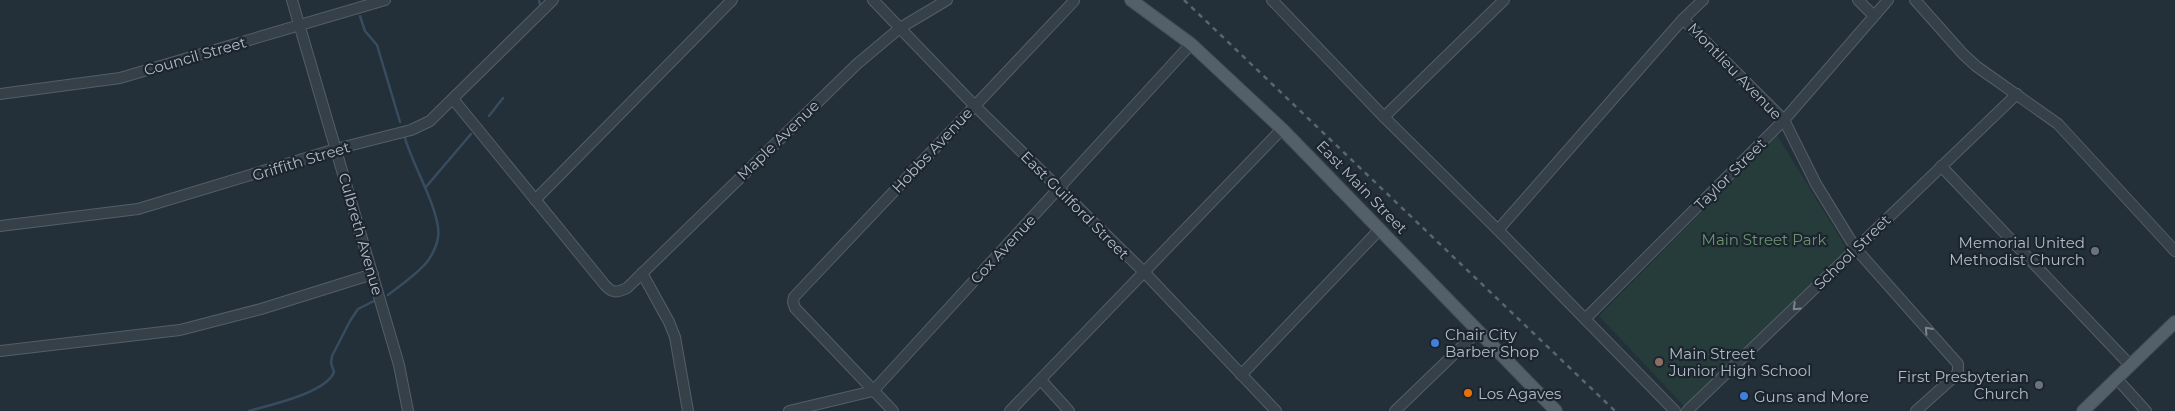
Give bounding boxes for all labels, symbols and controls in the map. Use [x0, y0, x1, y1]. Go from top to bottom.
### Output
street label: Montlieu Avenue [1684, 18, 1786, 124]
street label: Council Street [142, 32, 248, 80]
street label: Maple Avenue [733, 96, 823, 184]
street label: Hobbs Avenue [888, 103, 976, 197]
street label: Taylor Street [1690, 134, 1770, 214]
street label: East Main Street [1313, 136, 1411, 238]
street label: Griffith Street [250, 137, 352, 185]
street label: East Guilford Street [1017, 147, 1133, 263]
street label: Culbreth Avenue [334, 171, 388, 297]
street label: Cox Avenue [966, 210, 1040, 288]
street label: School Street [1809, 210, 1895, 294]
park label: Main Street Park [1702, 230, 1826, 249]
place label: Memorial United Methodist Church [1949, 233, 2085, 269]
marker: Memorial United Methodist Church [2089, 245, 2101, 257]
one-way arrow [1792, 301, 1801, 310]
place label: Chair City Barber Shop [1445, 325, 1539, 361]
one-way arrow [1925, 327, 1934, 336]
marker: Chair City Barber Shop [1429, 337, 1441, 349]
place label: Main Street Junior High School [1668, 344, 1811, 380]
marker: Main Street Junior High School [1653, 356, 1665, 368]
place label: First Presbyterian Church [1898, 367, 2029, 403]
marker: First Presbyterian Church [2033, 379, 2045, 391]
place label: Los Agaves [1478, 384, 1561, 403]
marker: Los Agaves [1462, 387, 1474, 399]
place label: Guns and More [1754, 387, 1869, 406]
marker: Guns and More [1738, 390, 1750, 402]

